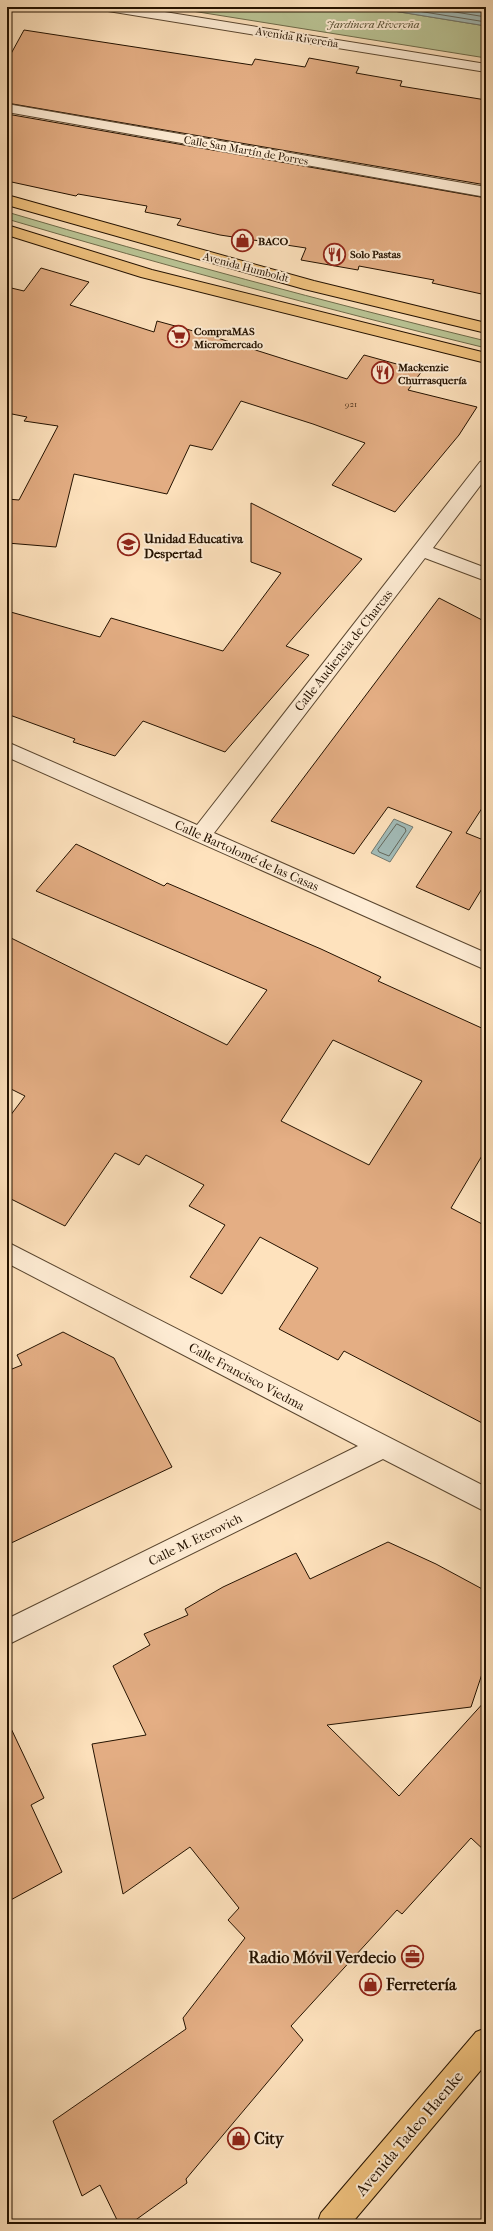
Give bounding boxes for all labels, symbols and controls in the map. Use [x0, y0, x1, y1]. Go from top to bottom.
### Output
park label: Jardinera Rivereña [327, 18, 420, 31]
street label: Avenida Rivereña [253, 24, 340, 51]
street label: Calle San Martín de Porres [183, 133, 309, 168]
shop icon: BACO [229, 228, 255, 254]
place label: BACO [258, 235, 288, 248]
restaurant icon: Solo Pastas [321, 241, 347, 267]
place label: Solo Pastas [350, 248, 401, 261]
street label: Avenida Humboldt [200, 249, 290, 285]
supermarket icon: CompraMAS Micromercado [166, 324, 192, 350]
place label: CompraMAS Micromercado [193, 325, 263, 351]
restaurant icon: Mackenzie Churrasquería [370, 360, 396, 386]
place label: Mackenzie Churrasquería [397, 361, 467, 387]
house number: 921 [345, 399, 357, 409]
place label: Unidad Educativa Despertad [143, 531, 244, 562]
school or university icon: Unidad Educativa Despertad [115, 532, 141, 558]
street label: Calle Audiencia de Charcas [291, 586, 396, 714]
street label: Calle Bartolomé de las Casas [172, 817, 321, 894]
street label: Calle Francisco Viedma [186, 1340, 308, 1414]
street label: Calle M. Eterovich [146, 1510, 245, 1569]
office icon: Radio Móvil Verdecio [399, 1944, 425, 1970]
place label: Radio Móvil Verdecio [249, 1948, 396, 1967]
shop icon: Ferretería [357, 1971, 383, 1997]
place label: Ferretería [385, 1975, 457, 1994]
street label: Avenida Tadeo Haenke [351, 2067, 467, 2200]
shop icon: City [226, 2125, 252, 2151]
place label: City [254, 2129, 285, 2149]

